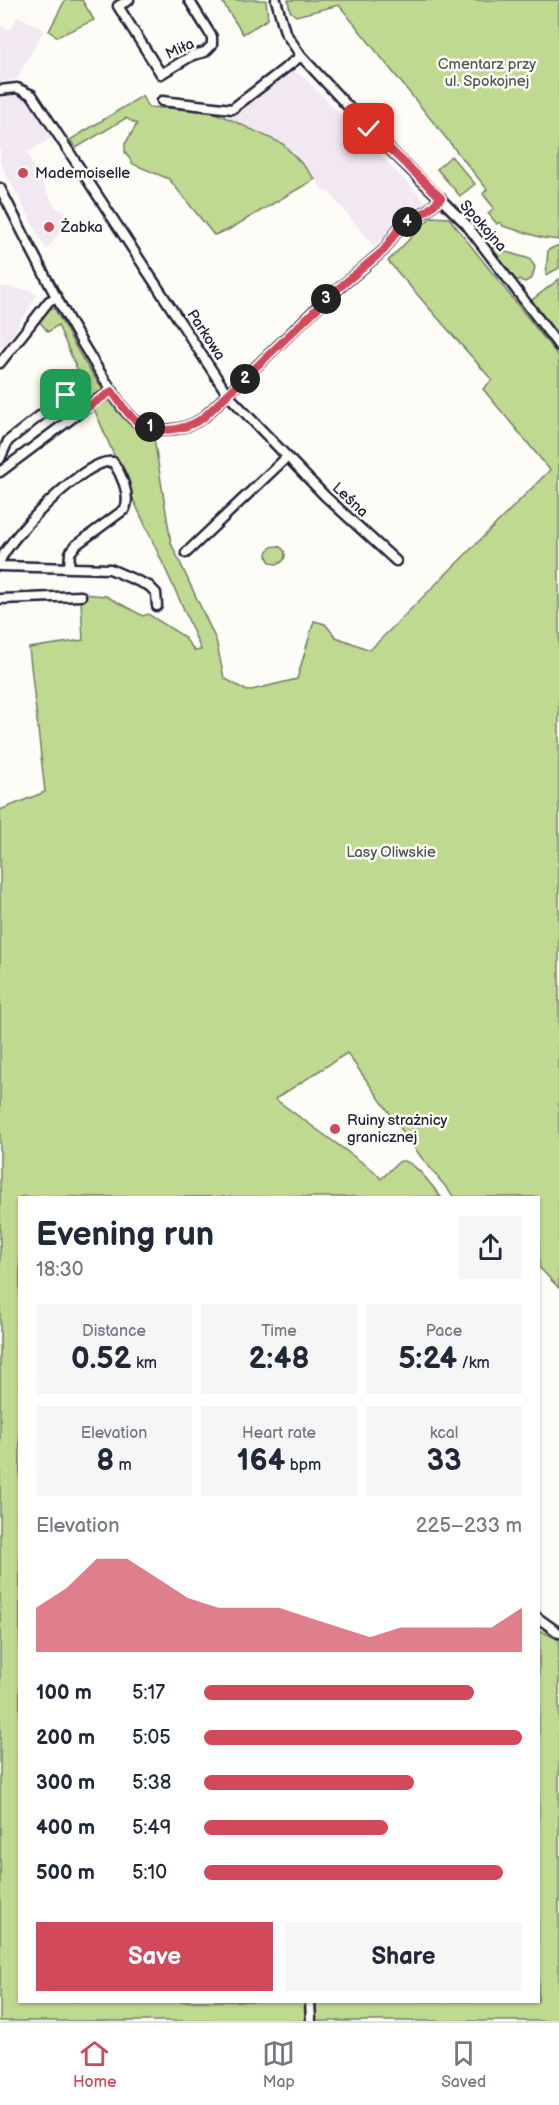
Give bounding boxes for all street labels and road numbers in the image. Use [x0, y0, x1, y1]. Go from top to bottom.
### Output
street label: Miła [163, 34, 197, 64]
street label: Spokojna [455, 196, 511, 256]
street label: Parkowa [183, 306, 229, 364]
street label: Leśna [328, 479, 372, 521]

